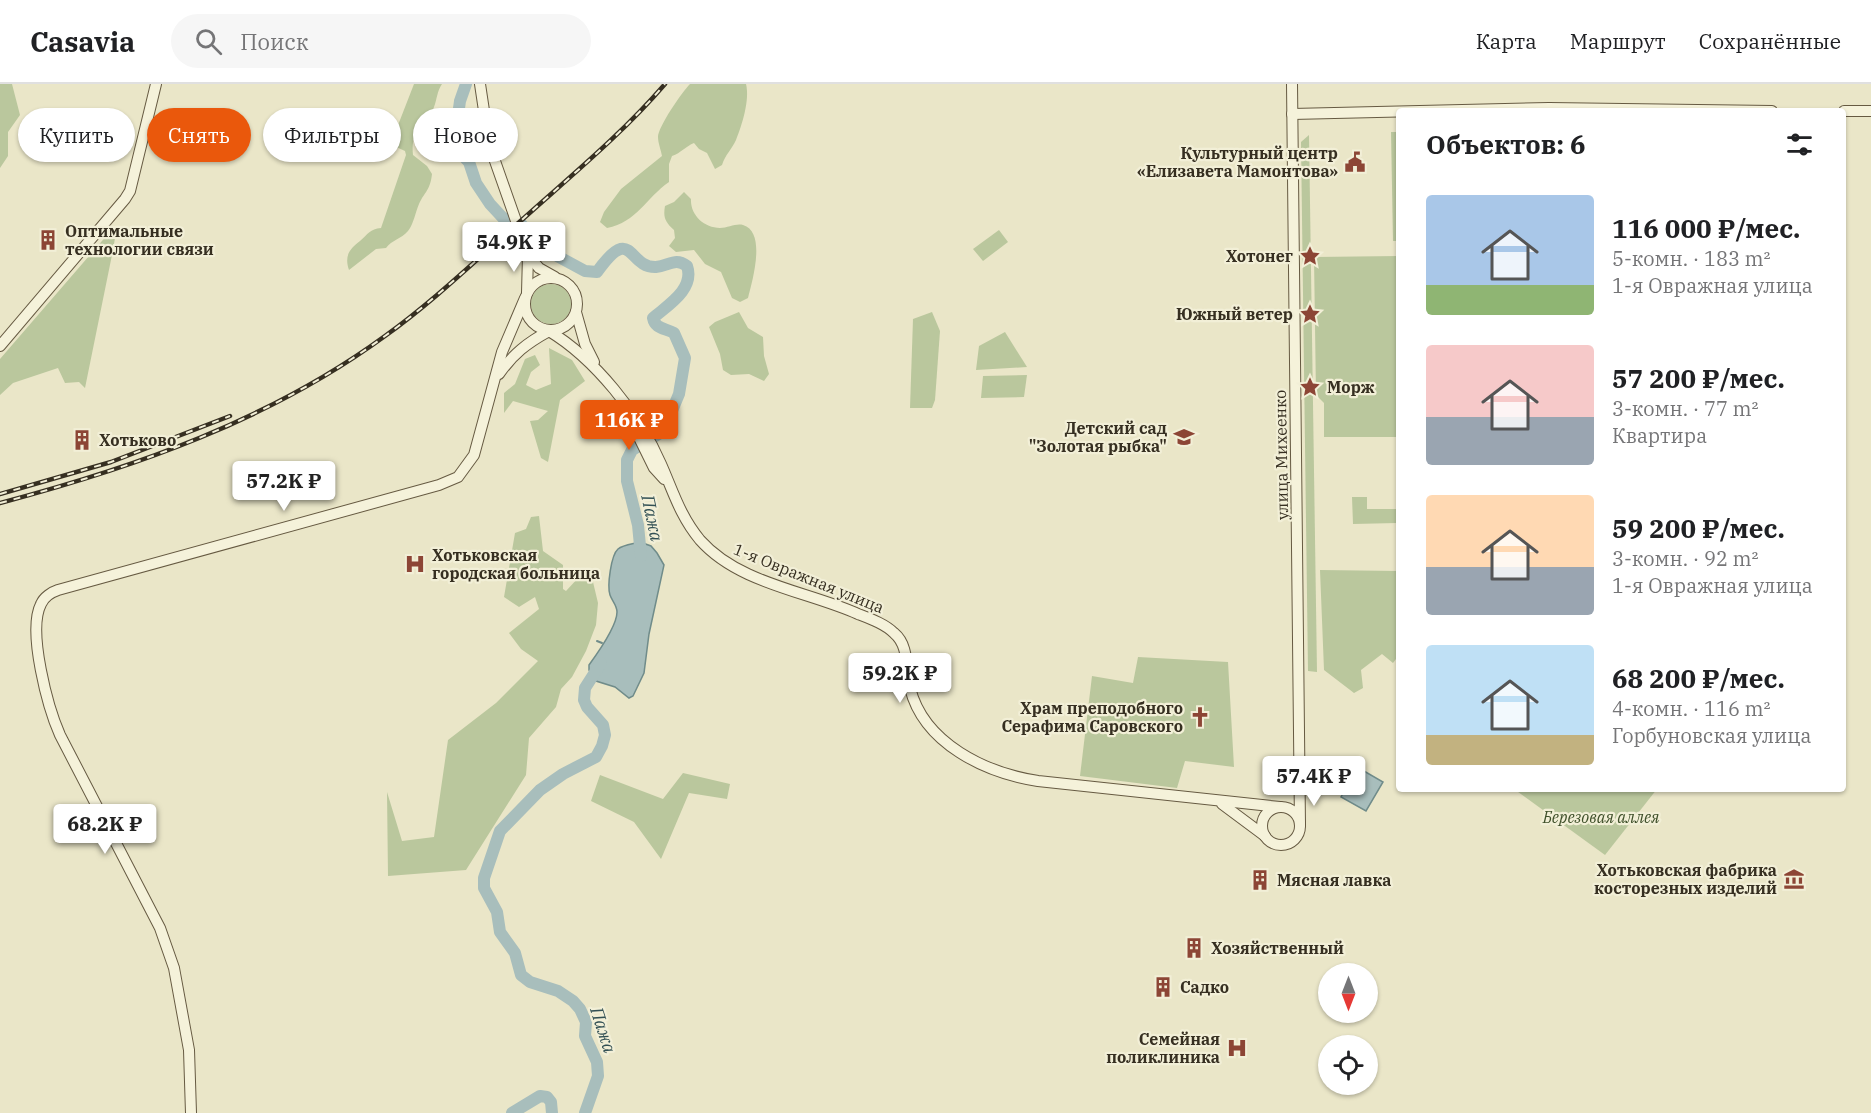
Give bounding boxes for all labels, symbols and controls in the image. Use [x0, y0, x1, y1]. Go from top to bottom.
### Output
search box [171, 14, 591, 68]
text: Casavia [30, 23, 135, 60]
icon: search [192, 25, 225, 58]
text: Поиск [240, 27, 309, 56]
text: Карта [1476, 27, 1537, 55]
text: Маршрут [1570, 27, 1666, 55]
text: Сохранённые [1699, 27, 1841, 55]
chip: Купить [18, 108, 135, 162]
chip: Снять [147, 108, 251, 162]
chip: Фильтры [263, 108, 401, 162]
chip: Новое [413, 108, 518, 162]
text: Объектов: 6 [1426, 127, 1586, 161]
icon: filters [1783, 128, 1816, 161]
place label: Культурный центр «Елизавета Мамонтова» [1137, 143, 1338, 181]
public building icon: Культурный центр «Елизавета Мамонтова» [1343, 150, 1367, 174]
text: 116 000 ₽/мес. [1612, 211, 1800, 245]
icon: home [1474, 219, 1546, 291]
place label: Оптимальные технологии связи [65, 221, 214, 259]
pin: 54.9K ₽ [459, 222, 569, 273]
building icon: Оптимальные технологии связи [36, 228, 60, 252]
text: 54.9K ₽ [476, 228, 552, 255]
place icon: Хотонег [1298, 244, 1322, 268]
text: 5-комн. · 183 m² [1612, 245, 1771, 272]
place label: Хотонег [1226, 246, 1293, 266]
text: 1-я Овражная улица [1612, 272, 1813, 299]
place icon: Южный ветер [1298, 302, 1322, 326]
place label: Южный ветер [1176, 304, 1293, 324]
text: 57 200 ₽/мес. [1612, 361, 1785, 395]
icon: home [1474, 369, 1546, 441]
place icon: Морж [1298, 375, 1322, 399]
place label: Морж [1327, 377, 1375, 397]
street label: улица Михеенко [1270, 390, 1292, 520]
text: 3-комн. · 77 m² [1612, 395, 1759, 422]
pin: 116K ₽ [580, 400, 678, 451]
text: 116K ₽ [594, 406, 664, 433]
place label: Детский сад "Золотая рыбка" [1029, 418, 1168, 456]
text: Квартира [1612, 422, 1707, 449]
school or university icon: Детский сад "Золотая рыбка" [1172, 425, 1196, 449]
building icon: Хотьково [70, 428, 94, 452]
place label: Хотьково [99, 430, 176, 450]
pin: 57.2K ₽ [229, 461, 339, 512]
text: 57.2K ₽ [246, 467, 322, 494]
water label: Пажа [636, 491, 669, 544]
text: 59 200 ₽/мес. [1612, 511, 1785, 545]
icon: home [1474, 519, 1546, 591]
street label: 1-я Овражная улица [731, 539, 887, 617]
place label: Хотьковская городская больница [432, 545, 600, 583]
text: 3-комн. · 92 m² [1612, 545, 1759, 572]
hospital icon: Хотьковская городская больница [403, 552, 427, 576]
text: 1-я Овражная улица [1612, 572, 1813, 599]
pin: 59.2K ₽ [845, 653, 955, 704]
text: 59.2K ₽ [862, 659, 938, 686]
text: 68 200 ₽/мес. [1612, 661, 1785, 695]
icon: home [1474, 669, 1546, 741]
text: 4-комн. · 116 m² [1612, 695, 1771, 722]
place label: Храм преподобного Серафима Саровского [1002, 698, 1183, 736]
church icon: Храм преподобного Серафима Саровского [1188, 705, 1212, 729]
text: Горбуновская улица [1612, 722, 1811, 749]
pin: 57.4K ₽ [1259, 756, 1369, 807]
text: 57.4K ₽ [1276, 762, 1352, 789]
pin: 68.2K ₽ [50, 804, 160, 855]
park label: Березовая аллея [1542, 807, 1660, 827]
text: 68.2K ₽ [67, 810, 143, 837]
place label: Хотьковская фабрика косторезных изделий [1594, 860, 1777, 898]
museum icon: Хотьковская фабрика косторезных изделий [1782, 867, 1806, 891]
building icon: Мясная лавка [1248, 868, 1272, 892]
place label: Мясная лавка [1277, 870, 1391, 890]
building icon: Хозяйственный [1182, 936, 1206, 960]
place label: Хозяйственный [1211, 938, 1344, 958]
north arrow [1318, 963, 1378, 1023]
map controls [1318, 963, 1378, 1095]
building icon: Садко [1151, 975, 1175, 999]
place label: Садко [1180, 977, 1229, 997]
water label: Пажа [585, 1003, 622, 1056]
place label: Семейная поликлиника [1106, 1029, 1220, 1067]
button: locate [1318, 1035, 1378, 1095]
hospital icon: Семейная поликлиника [1225, 1036, 1249, 1060]

